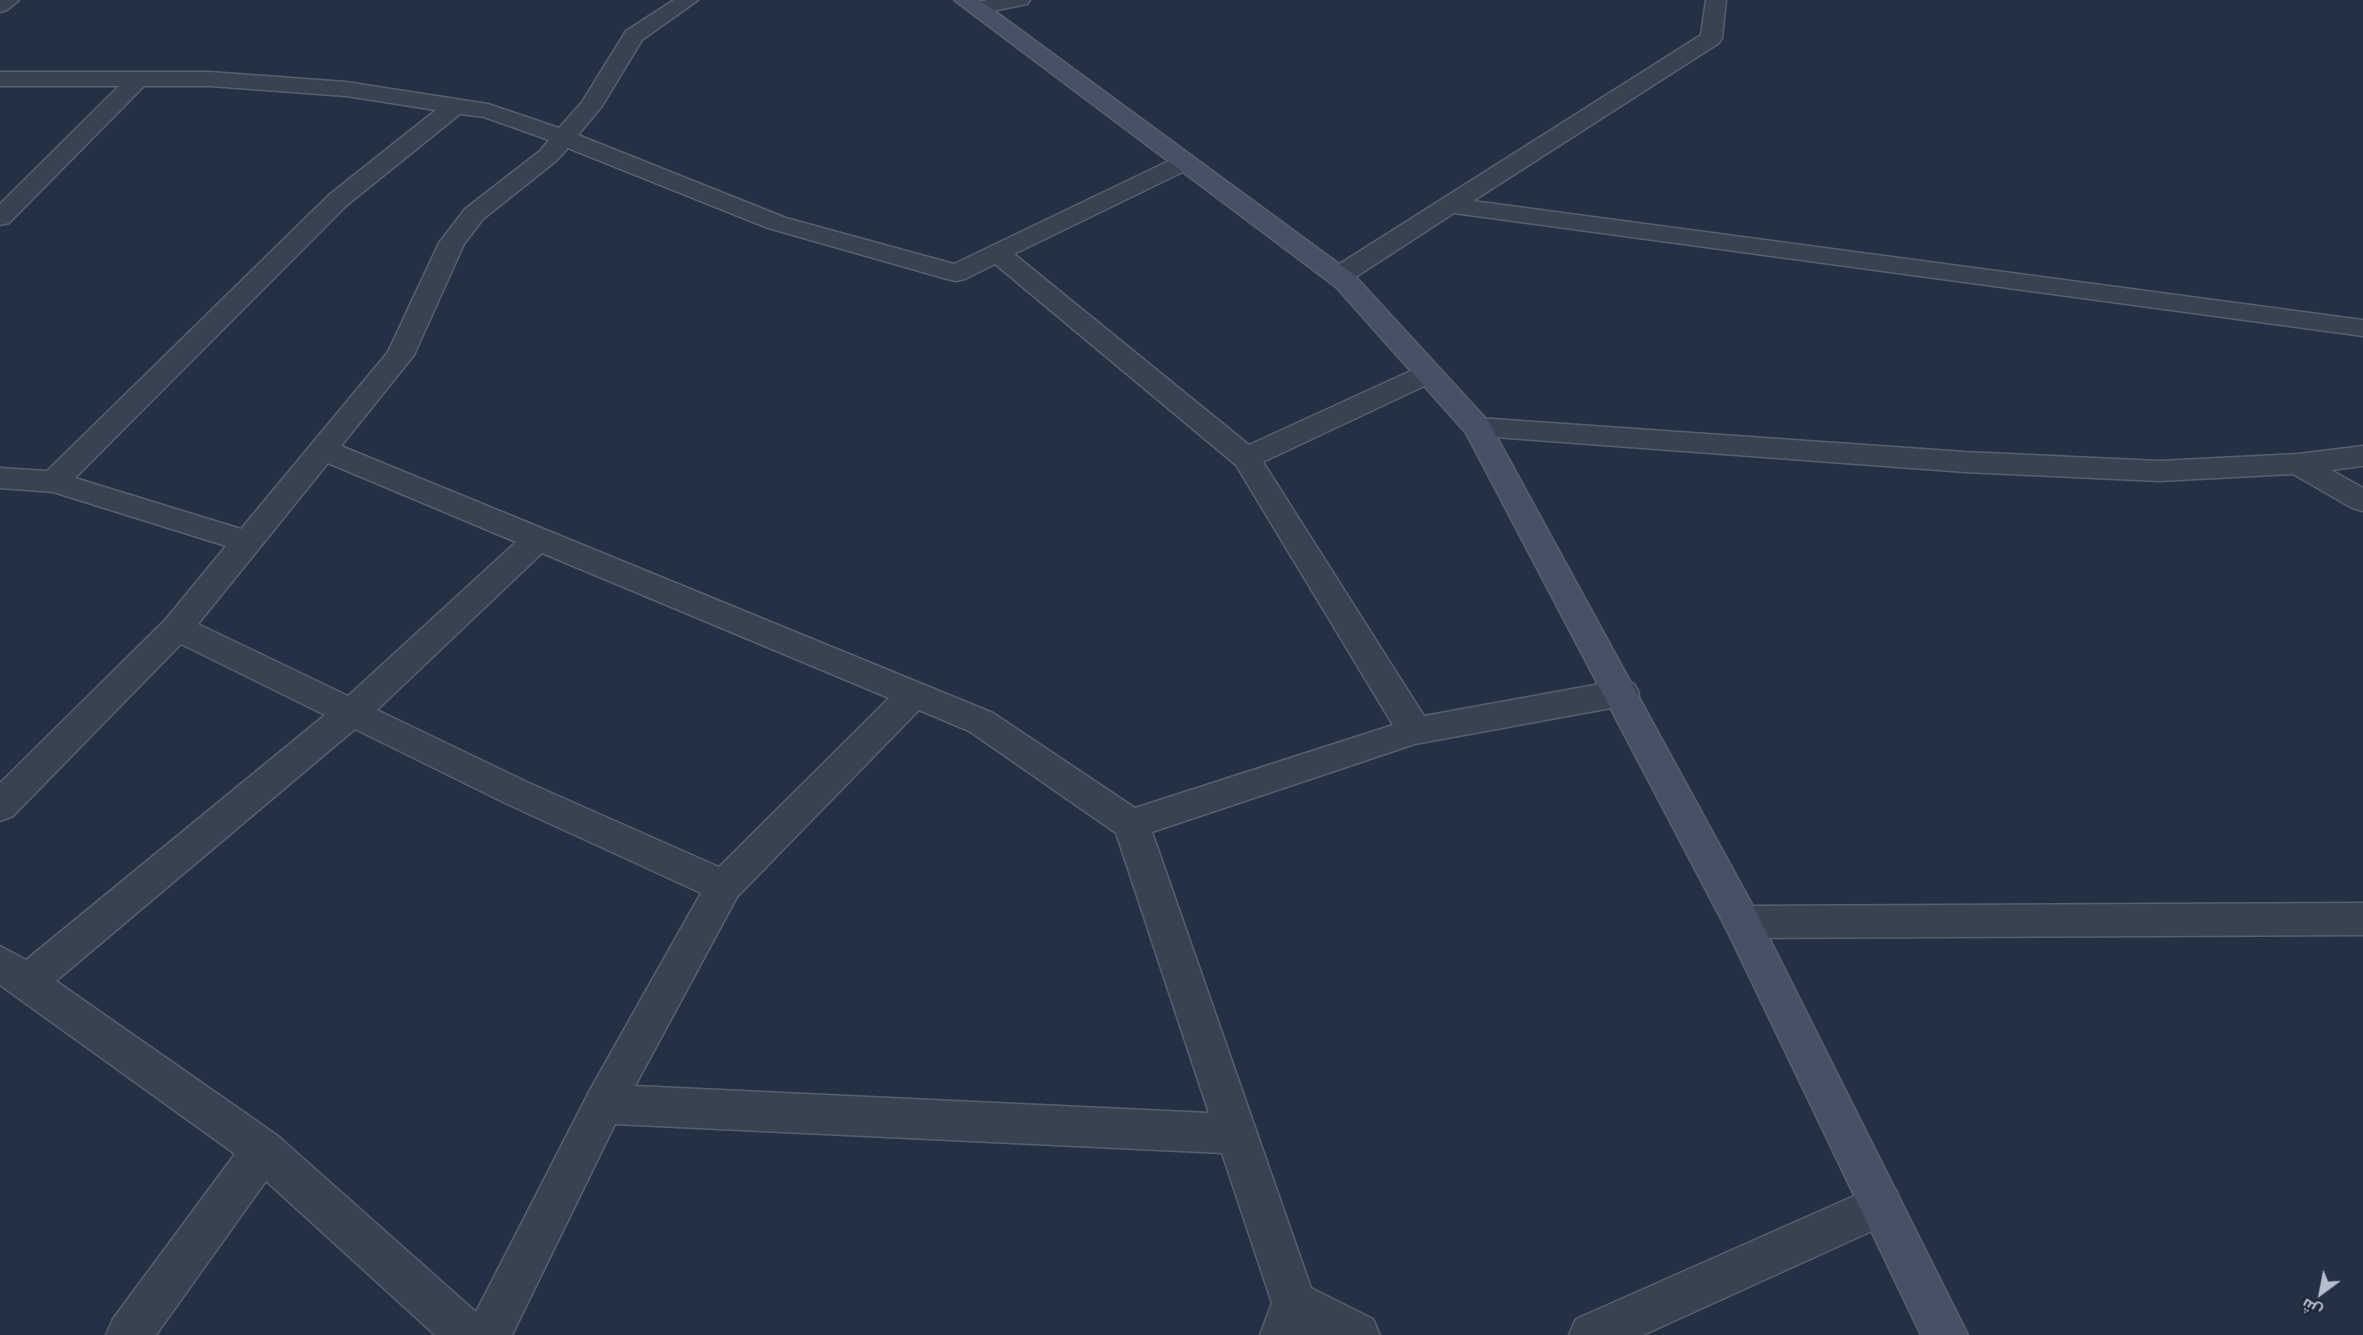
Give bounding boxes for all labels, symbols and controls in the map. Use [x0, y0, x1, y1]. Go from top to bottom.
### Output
north arrow [2291, 1263, 2351, 1323]
text: ش [2297, 1294, 2325, 1322]

